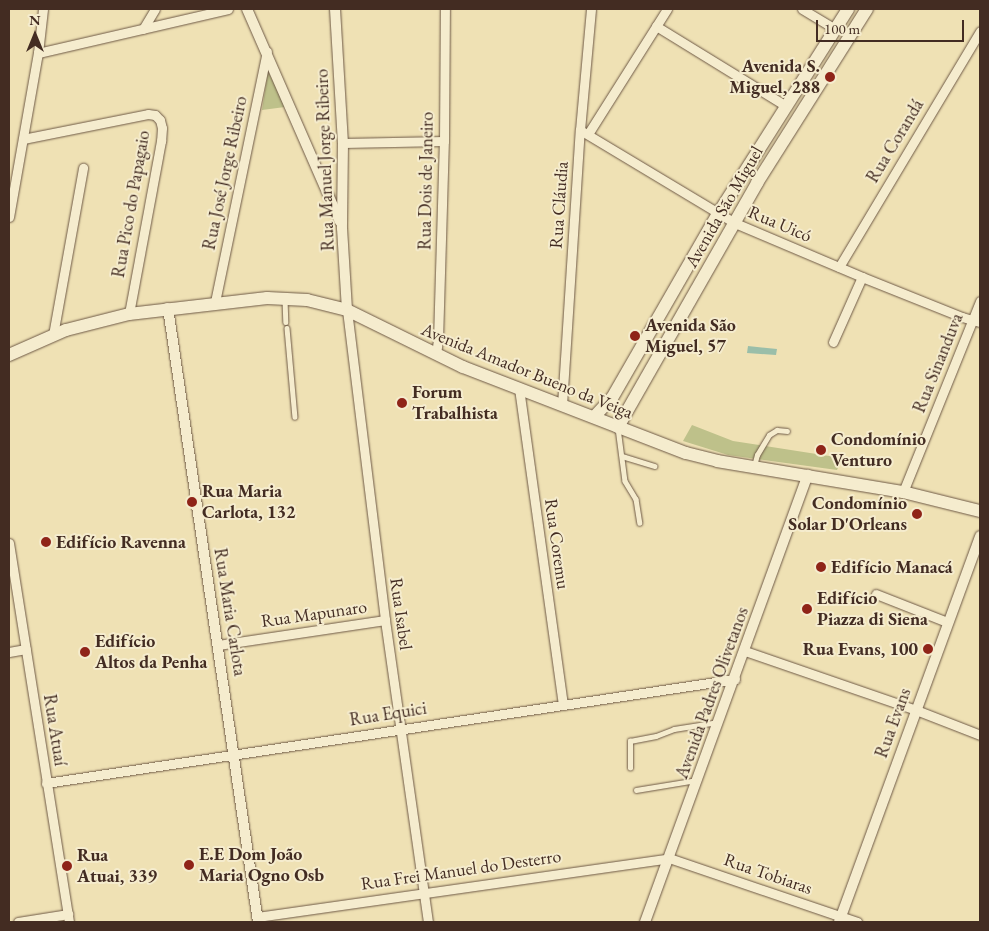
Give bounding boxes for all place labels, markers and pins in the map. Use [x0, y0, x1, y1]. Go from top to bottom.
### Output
place label: Avenida S. Miguel, 288 [729, 56, 820, 98]
marker: Avenida S. Miguel, 288 [824, 71, 836, 83]
place label: Avenida São Miguel, 57 [645, 315, 736, 358]
marker: Avenida São Miguel, 57 [629, 330, 641, 342]
place label: Forum Trabalhista [412, 382, 498, 424]
marker: Forum Trabalhista [396, 397, 408, 409]
place label: Condomínio Venturo [831, 429, 926, 472]
marker: Condomínio Venturo [815, 444, 827, 456]
place label: Rua Maria Carlota, 132 [202, 481, 296, 524]
place label: Condomínio Solar D'Orleans [788, 493, 907, 536]
marker: Rua Maria Carlota, 132 [186, 496, 198, 508]
marker: Condomínio Solar D'Orleans [911, 508, 923, 520]
place label: Edifício Ravenna [56, 531, 186, 553]
marker: Edifício Ravenna [40, 536, 52, 548]
place label: Edifício Manacá [831, 556, 953, 578]
marker: Edifício Manacá [815, 561, 827, 573]
place label: Edifício Piazza di Siena [817, 588, 928, 630]
marker: Edifício Piazza di Siena [801, 603, 813, 615]
place label: Edifício Altos da Penha [95, 631, 207, 674]
place label: Rua Evans, 100 [803, 638, 918, 660]
marker: Rua Evans, 100 [922, 643, 934, 655]
marker: Edifício Altos da Penha [79, 646, 91, 658]
place label: E.E Dom João Maria Ogno Osb [199, 844, 324, 886]
place label: Rua Atuai, 339 [77, 845, 157, 888]
marker: E.E Dom João Maria Ogno Osb [183, 859, 195, 871]
marker: Rua Atuai, 339 [61, 860, 73, 872]

